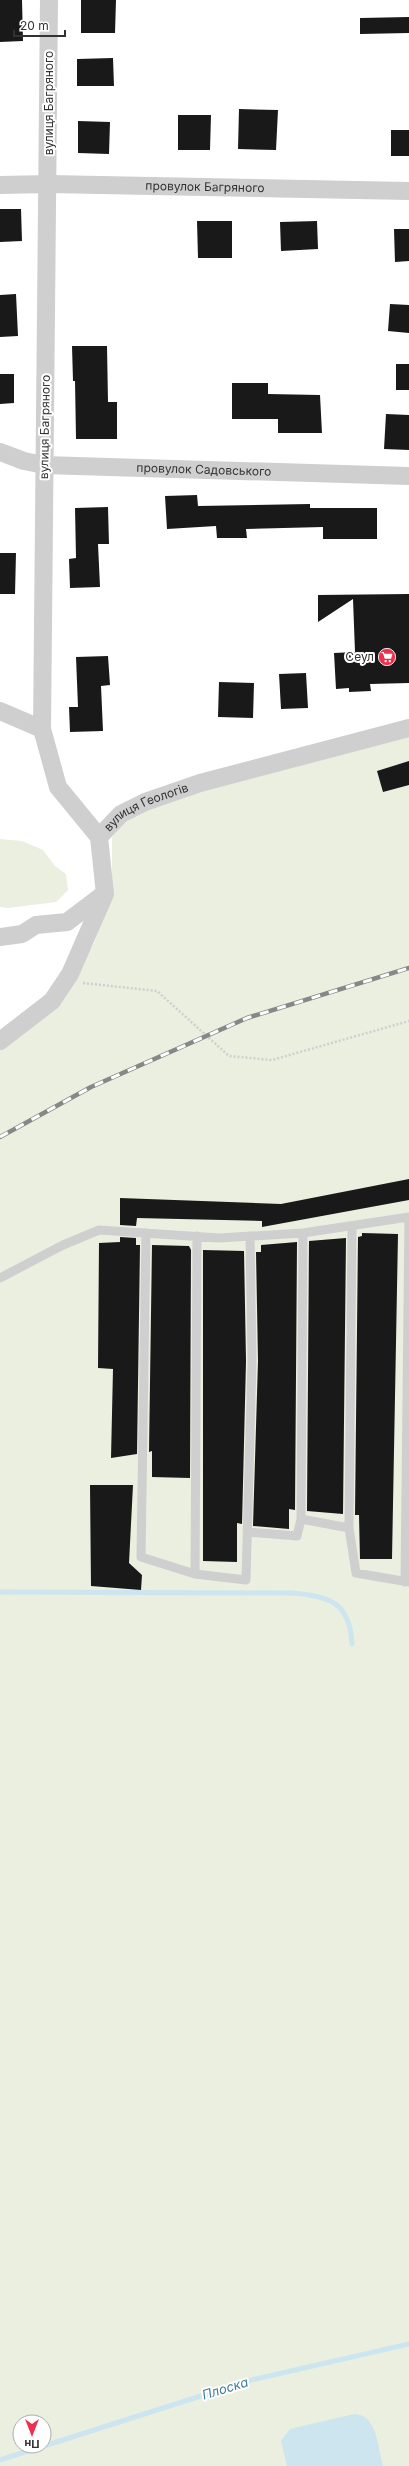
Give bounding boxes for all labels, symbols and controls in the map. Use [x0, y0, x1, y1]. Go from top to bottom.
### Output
scale bar [14, 12, 65, 38]
text: 20 m [20, 18, 49, 33]
street label: вулиця Багряного [41, 51, 56, 155]
street label: провулок Багряного [145, 178, 265, 195]
street label: вулиця Багряного [36, 375, 53, 479]
street label: провулок Садовського [136, 460, 272, 479]
supermarket icon: Сеул [377, 647, 397, 667]
place label: Сеул [345, 649, 374, 664]
street label: вулиця Геологів [100, 780, 190, 834]
water label: Плоска [200, 2373, 250, 2403]
north arrow [12, 2414, 52, 2454]
text: Пн [24, 2437, 40, 2451]

